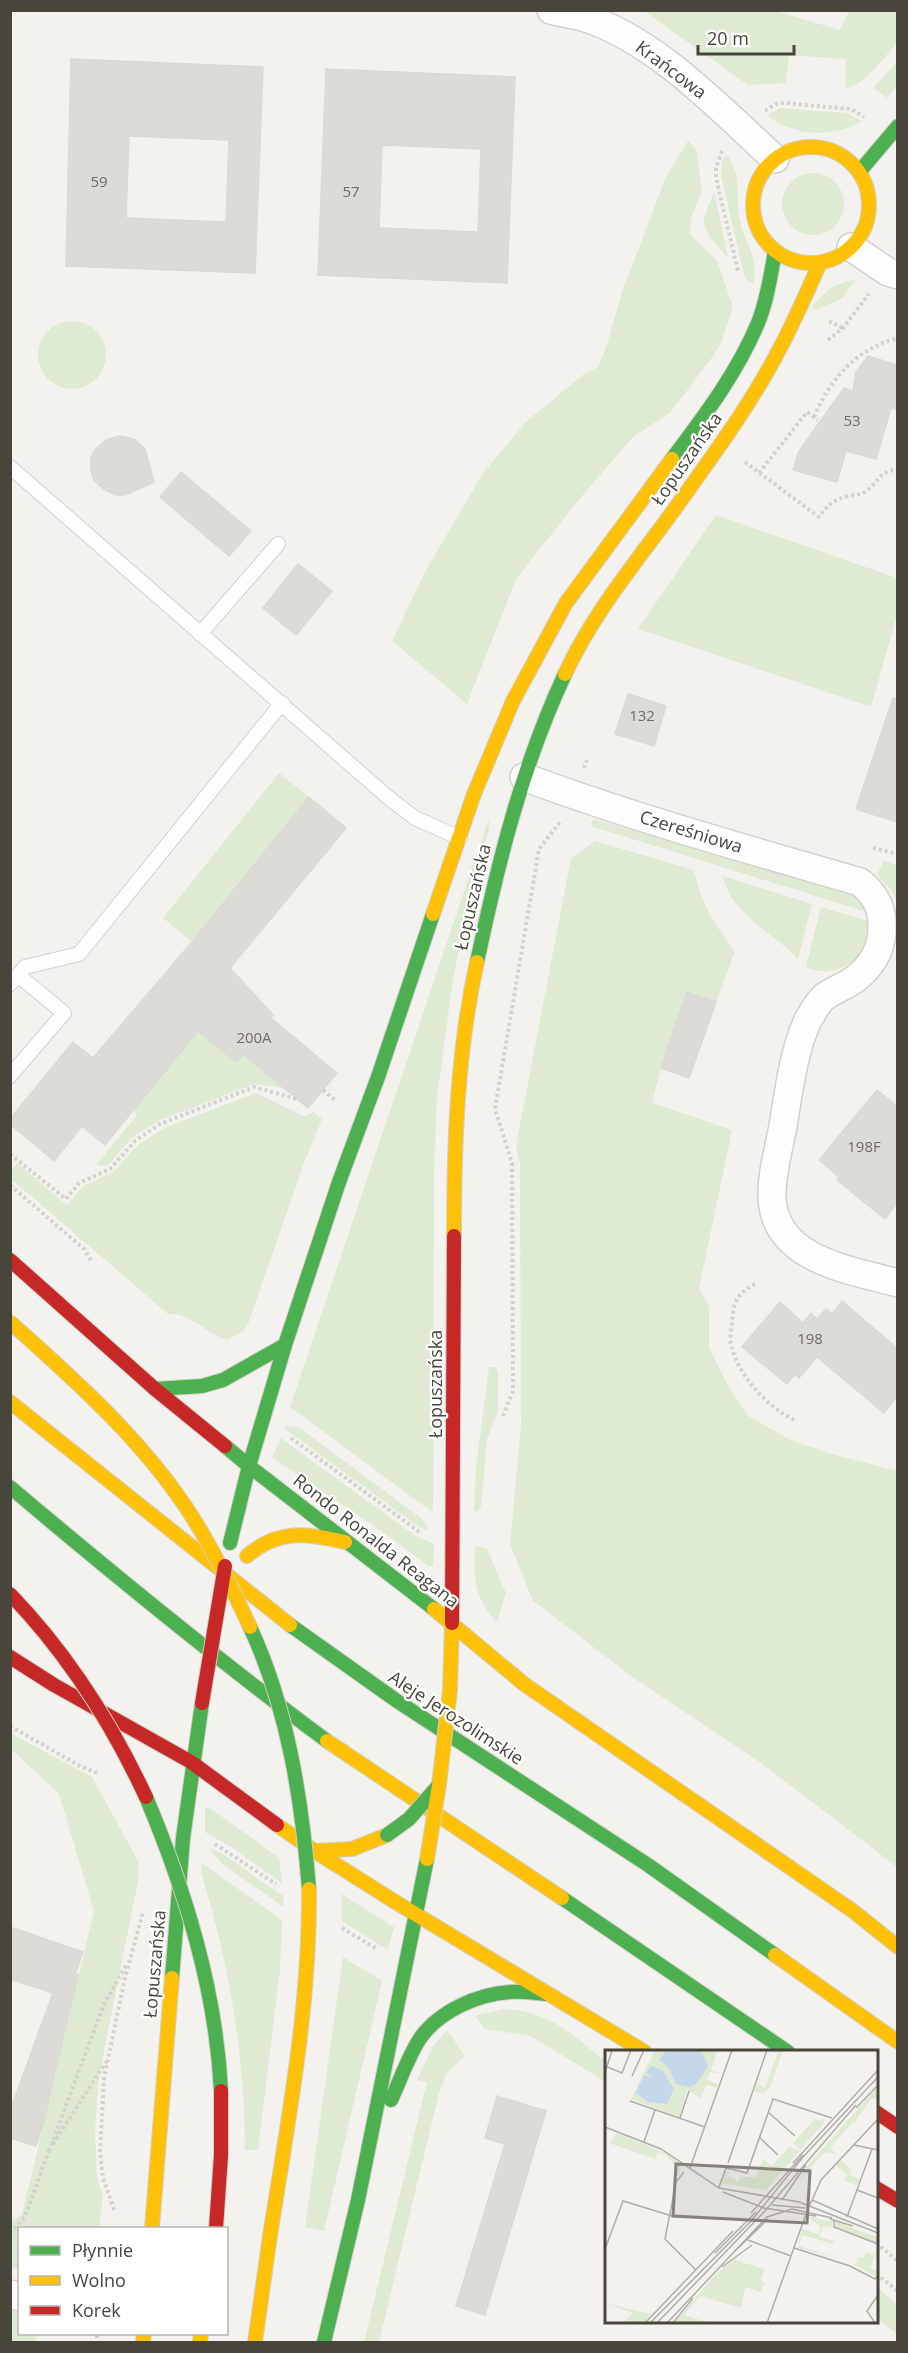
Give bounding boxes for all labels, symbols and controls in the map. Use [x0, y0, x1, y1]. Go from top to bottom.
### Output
scale bar [698, 18, 794, 56]
text: 20 m [707, 26, 749, 50]
street label: Krańcowa [631, 35, 712, 104]
house number: 59 [90, 171, 108, 191]
house number: 57 [342, 181, 360, 201]
street label: Łopuszańska [645, 407, 727, 510]
house number: 53 [843, 410, 861, 430]
house number: 132 [629, 705, 655, 725]
street label: Czereśniowa [637, 804, 746, 858]
street label: Łopuszańska [448, 841, 496, 952]
house number: 200A [236, 1027, 272, 1047]
house number: 198F [847, 1136, 881, 1156]
house number: 198 [797, 1328, 823, 1348]
street label: Łopuszańska [423, 1330, 447, 1438]
street label: Rondo Ronalda Reagana [289, 1468, 465, 1613]
street label: Aleje Jerozolimskie [385, 1665, 529, 1770]
street label: Łopuszańska [137, 1909, 171, 2019]
inset map [605, 2050, 878, 2323]
legend [18, 2227, 228, 2335]
text: Płynnie [72, 2238, 133, 2262]
text: Wolno [72, 2268, 126, 2292]
text: Korek [72, 2298, 121, 2322]

